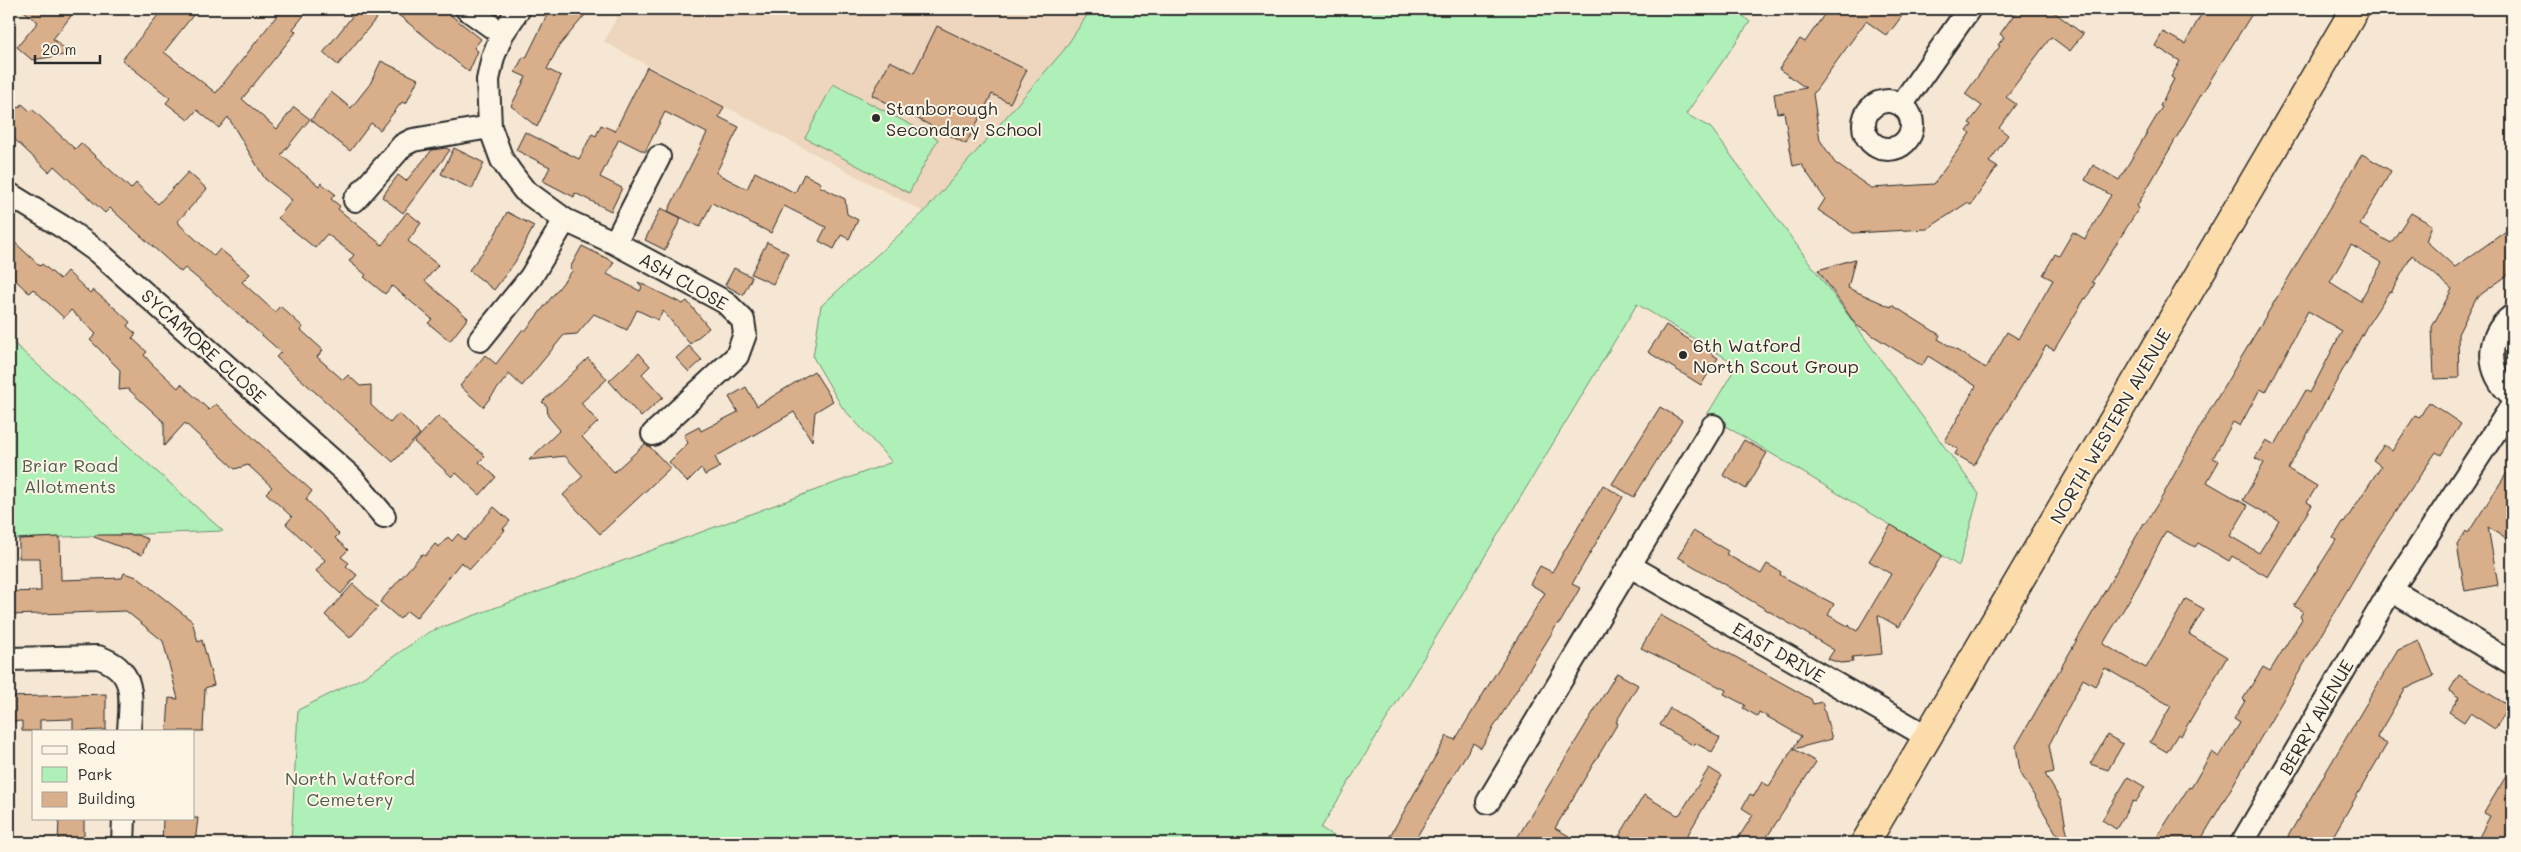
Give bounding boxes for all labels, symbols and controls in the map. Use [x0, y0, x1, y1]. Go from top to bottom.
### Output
scale bar [35, 32, 100, 64]
text: 20 m [42, 39, 76, 59]
place label: Stanborough Secondary School [886, 96, 1042, 141]
marker: Stanborough Secondary School [870, 112, 882, 124]
street label: ASH CLOSE [635, 247, 733, 315]
street label: SYCAMORE CLOSE [136, 283, 272, 409]
street label: NORTH WESTERN AVENUE [2044, 324, 2176, 528]
place label: 6th Watford North Scout Group [1693, 333, 1859, 378]
marker: 6th Watford North Scout Group [1677, 349, 1689, 361]
park label: Briar Road Allotments [22, 453, 118, 498]
street label: EAST DRIVE [1729, 616, 1829, 688]
street label: BERRY AVENUE [2273, 655, 2359, 779]
legend [32, 730, 195, 820]
text: Road [78, 738, 115, 758]
text: Park [78, 764, 112, 784]
park label: North Watford Cemetery [285, 766, 415, 811]
text: Building [78, 788, 135, 808]

